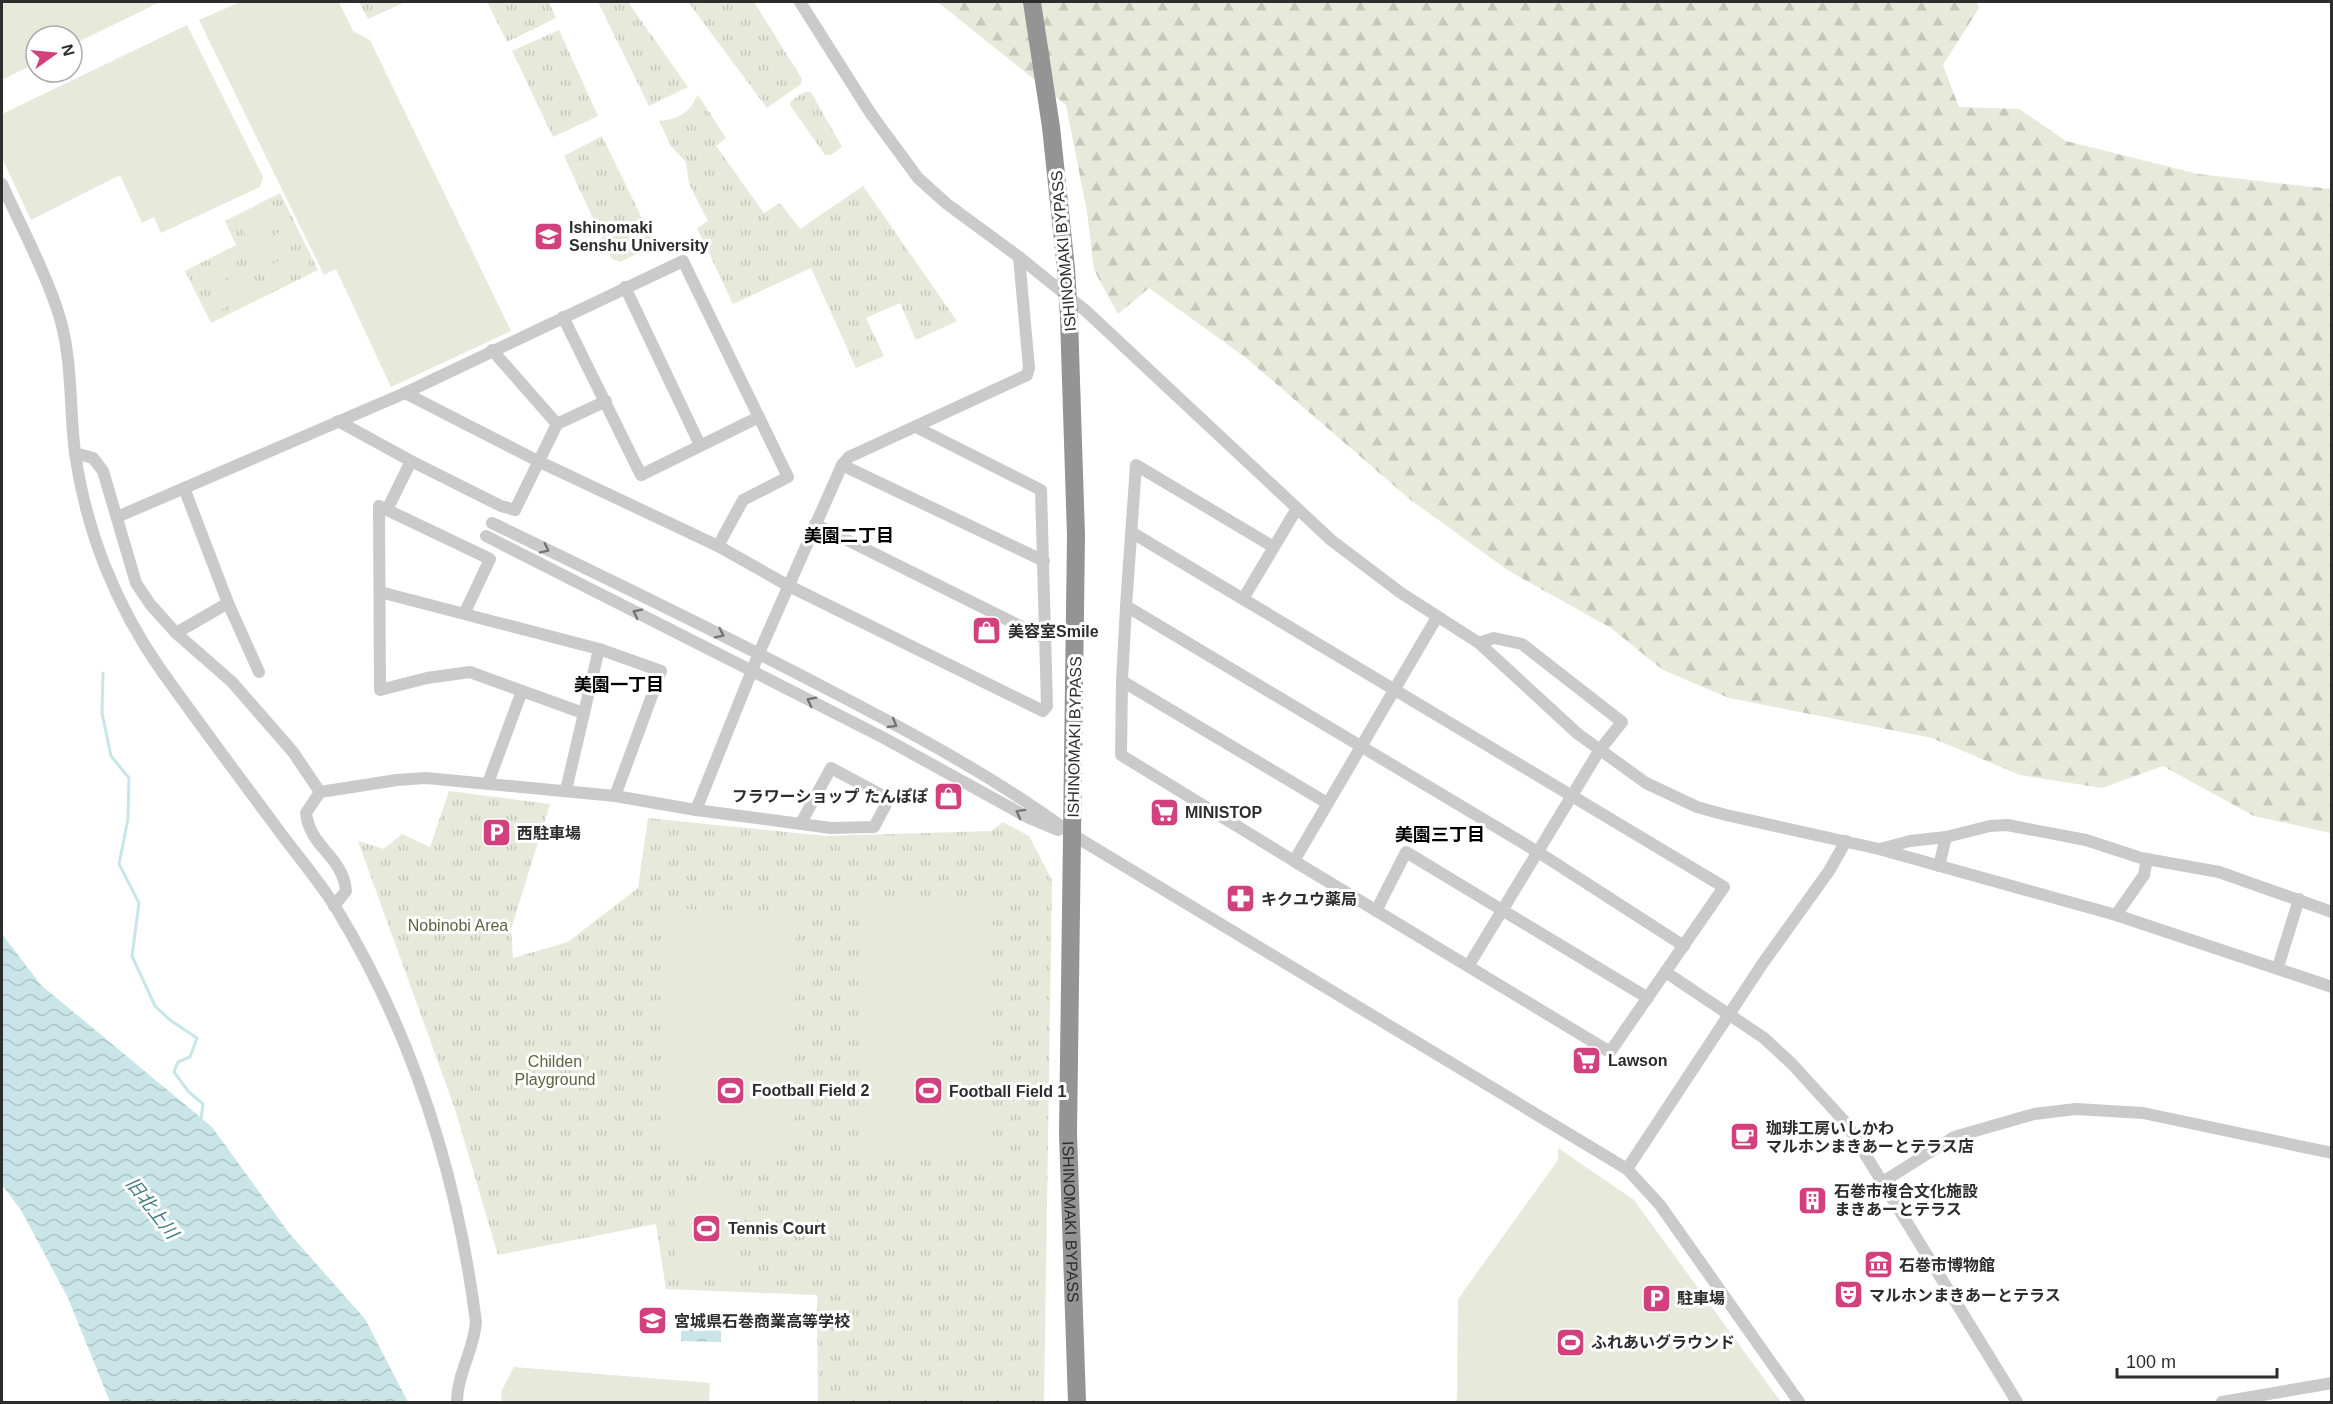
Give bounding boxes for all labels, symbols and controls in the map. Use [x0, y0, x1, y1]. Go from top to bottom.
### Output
north arrow [24, 24, 84, 84]
text: N [58, 42, 78, 58]
street label: ISHINOMAKI BYPASS [1048, 170, 1079, 332]
place label: Ishinomaki Senshu University [569, 219, 709, 254]
school or university icon: Ishinomaki Senshu University [532, 220, 564, 252]
district label: 美園二丁目 [804, 526, 894, 546]
one-way arrow [538, 541, 549, 553]
one-way arrow [632, 608, 643, 620]
shop icon: 美容室Smile [971, 615, 1003, 647]
place label: 美容室Smile [1008, 623, 1099, 640]
one-way arrow [714, 627, 725, 639]
street label: ISHINOMAKI BYPASS [1065, 656, 1084, 818]
district label: 美園一丁目 [574, 675, 664, 695]
one-way arrow [806, 696, 817, 708]
one-way arrow [887, 717, 897, 728]
shop icon: フラワーショップ たんぽぽ [933, 780, 965, 812]
place label: フラワーショップ たんぽぽ [732, 788, 928, 805]
supermarket icon: MINISTOP [1148, 796, 1180, 828]
place label: MINISTOP [1185, 804, 1262, 821]
one-way arrow [1015, 809, 1026, 820]
parking icon: 西駐車場 [480, 817, 512, 849]
place label: 西駐車場 [517, 825, 581, 842]
district label: 美園三丁目 [1395, 825, 1485, 845]
pharmacy icon: キクユウ薬局 [1224, 883, 1256, 915]
place label: キクユウ薬局 [1261, 891, 1357, 908]
park label: Nobinobi Area [408, 917, 508, 934]
supermarket icon: Lawson [1571, 1044, 1603, 1076]
place label: Lawson [1608, 1052, 1668, 1069]
park label: Childen Playground [515, 1053, 595, 1088]
sports icon: Football Field 2 [715, 1074, 747, 1106]
sports icon: Football Field 1 [912, 1075, 944, 1107]
place label: Football Field 2 [752, 1082, 869, 1099]
place label: Football Field 1 [949, 1083, 1066, 1100]
place label: 珈琲工房いしかわ マルホンまきあーとテラス店 [1766, 1120, 1974, 1155]
cafe icon: 珈琲工房いしかわ マルホンまきあーとテラス店 [1729, 1121, 1761, 1153]
street label: ISHINOMAKI BYPASS [1059, 1141, 1082, 1303]
water label: 旧北上川 [122, 1173, 183, 1244]
place label: 石巻市複合文化施設 まきあーとテラス [1834, 1182, 1978, 1218]
building icon: 石巻市複合文化施設 まきあーとテラス [1797, 1184, 1829, 1216]
sports icon: Tennis Court [691, 1212, 723, 1244]
place label: Tennis Court [728, 1220, 826, 1237]
museum icon: 石巻市博物館 [1862, 1249, 1894, 1281]
place label: 石巻市博物館 [1899, 1256, 1995, 1274]
theatre icon: マルホンまきあーとテラス [1832, 1279, 1864, 1311]
parking icon: 駐車場 [1640, 1282, 1672, 1314]
place label: マルホンまきあーとテラス [1869, 1287, 2061, 1304]
place label: 駐車場 [1677, 1290, 1725, 1307]
school or university icon: 宮城県石巻商業高等学校 [637, 1305, 669, 1337]
place label: 宮城県石巻商業高等学校 [674, 1312, 850, 1330]
sports icon: ふれあいグラウンド [1554, 1326, 1586, 1358]
place label: ふれあいグラウンド [1591, 1333, 1735, 1351]
scale bar [2117, 1341, 2278, 1379]
text: 100 m [2126, 1352, 2176, 1372]

